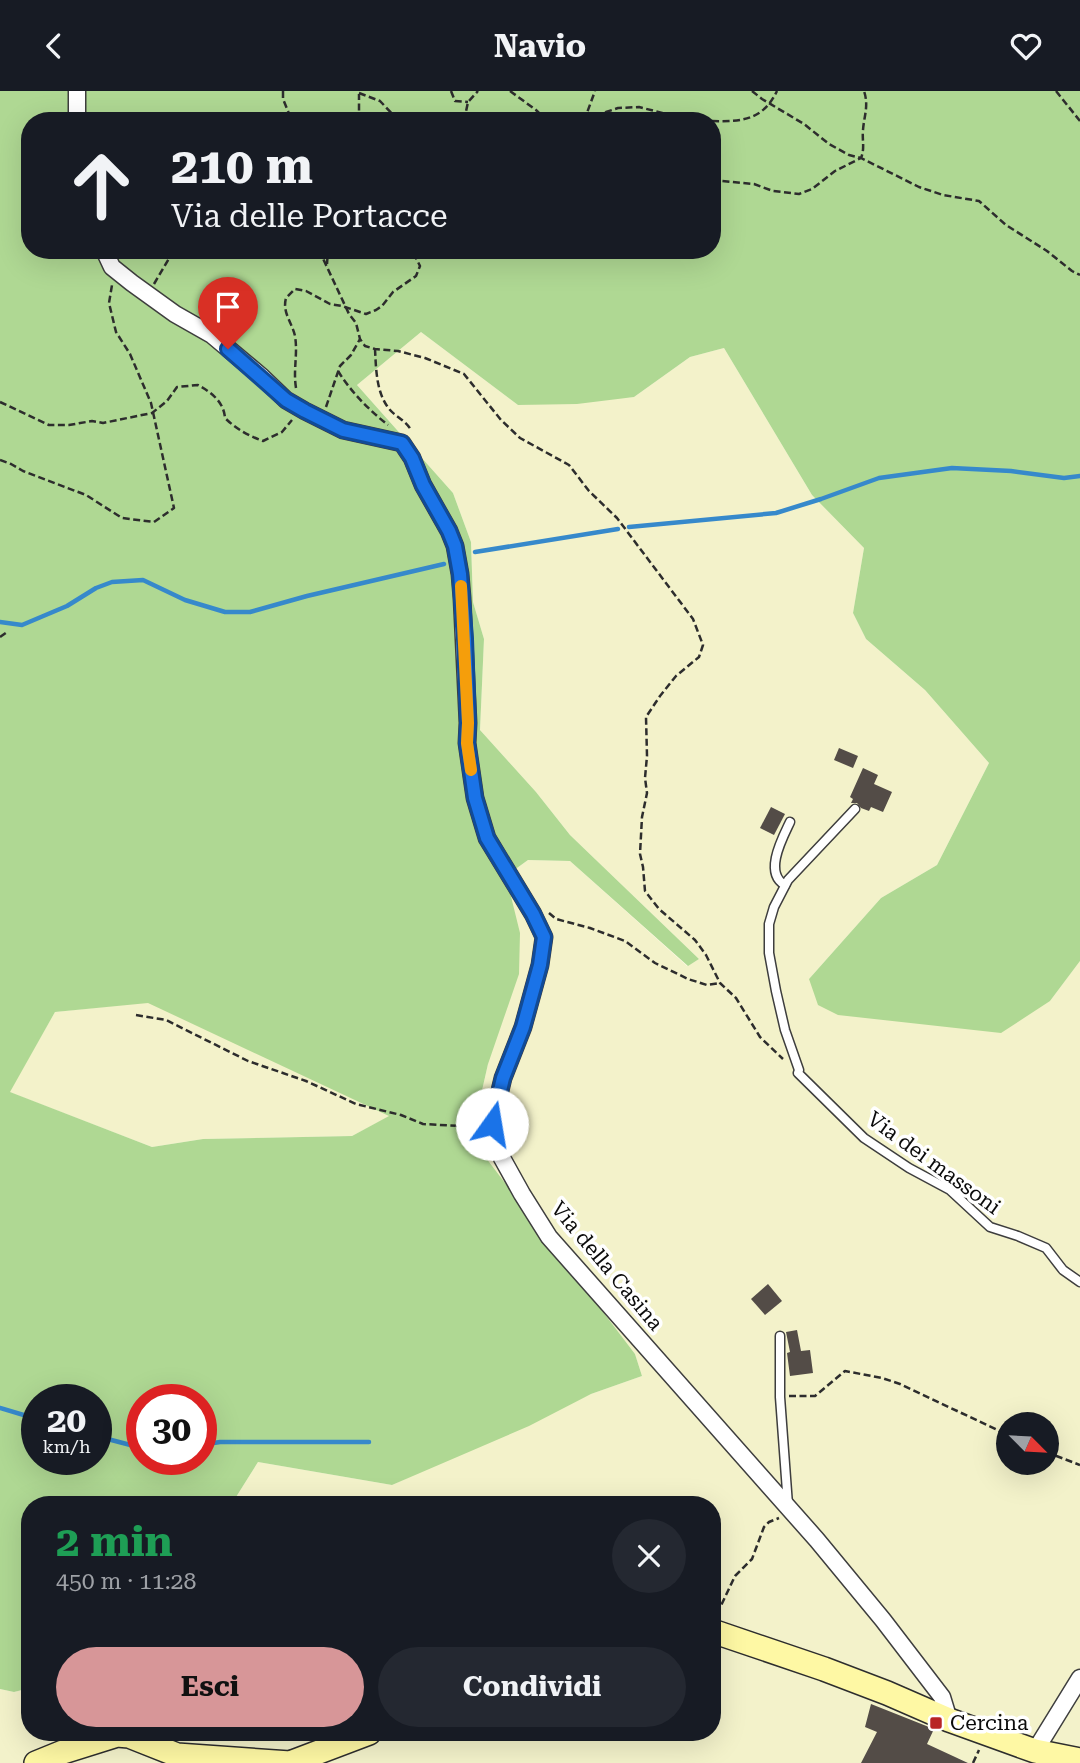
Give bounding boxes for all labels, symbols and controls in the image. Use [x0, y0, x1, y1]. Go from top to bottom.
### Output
icon: back [35, 27, 73, 65]
text: Navio [494, 27, 586, 65]
icon: heart [1007, 27, 1045, 65]
text: 210 m [171, 138, 313, 195]
icon: ahead [56, 140, 147, 231]
text: Via delle Portacce [171, 197, 448, 235]
pin [198, 277, 258, 349]
icon: arrive [209, 288, 247, 326]
position arrow [455, 1087, 529, 1161]
street label: Via dei massoni [863, 1107, 1005, 1219]
street label: Via della Casina [546, 1197, 668, 1336]
speed limit sign: 30 [126, 1384, 217, 1475]
text: 20 [47, 1400, 86, 1441]
north arrow [996, 1412, 1059, 1475]
map controls [996, 1412, 1059, 1475]
text: km/h [42, 1436, 91, 1457]
text: 2 min [56, 1517, 173, 1566]
button: close [612, 1519, 686, 1593]
text: 450 m · 11:28 [56, 1568, 196, 1595]
button: Esci [56, 1647, 364, 1727]
button: Condividi [378, 1647, 686, 1727]
place label: Cercina [950, 1711, 1029, 1735]
marker: Cercina [928, 1715, 944, 1731]

